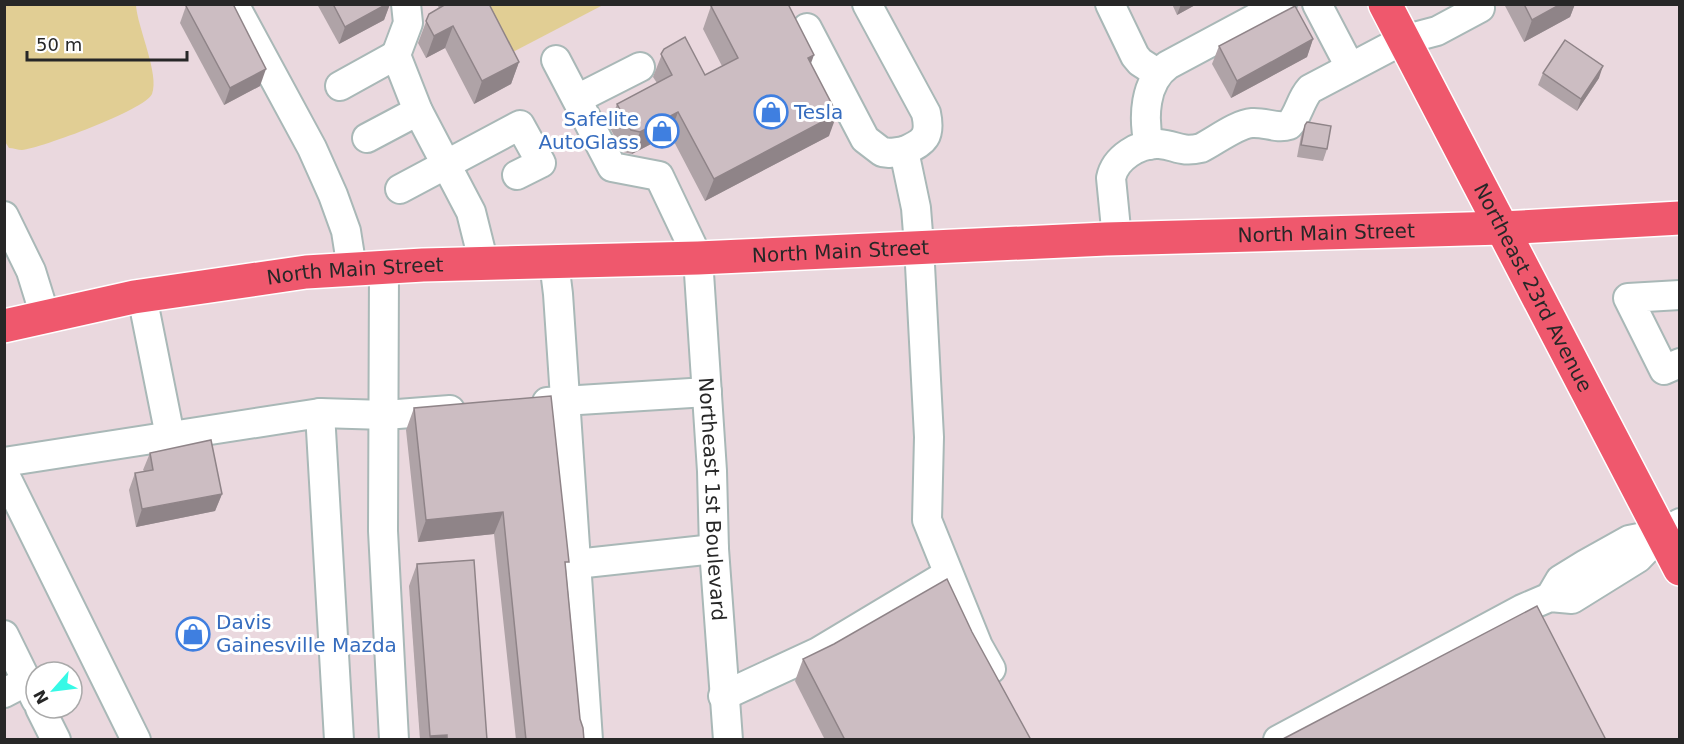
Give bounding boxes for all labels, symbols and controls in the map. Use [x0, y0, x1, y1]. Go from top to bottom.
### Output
scale bar [27, 24, 188, 62]
text: 50 m [36, 34, 82, 55]
shop icon: Tesla [753, 94, 789, 130]
place label: Tesla [793, 100, 843, 124]
place label: Safelite AutoGlass [538, 107, 639, 154]
shop icon: Safelite AutoGlass [644, 113, 680, 149]
street label: Northeast 23rd Avenue [1469, 179, 1597, 396]
street label: North Main Street [1237, 218, 1415, 247]
street label: North Main Street [751, 235, 930, 267]
street label: North Main Street [265, 252, 444, 290]
street label: Northeast 1st Boulevard [694, 377, 731, 622]
place label: Davis Gainesville Mazda [216, 610, 397, 657]
shop icon: Davis Gainesville Mazda [175, 616, 211, 652]
north arrow [24, 660, 84, 720]
text: N [30, 686, 53, 707]

